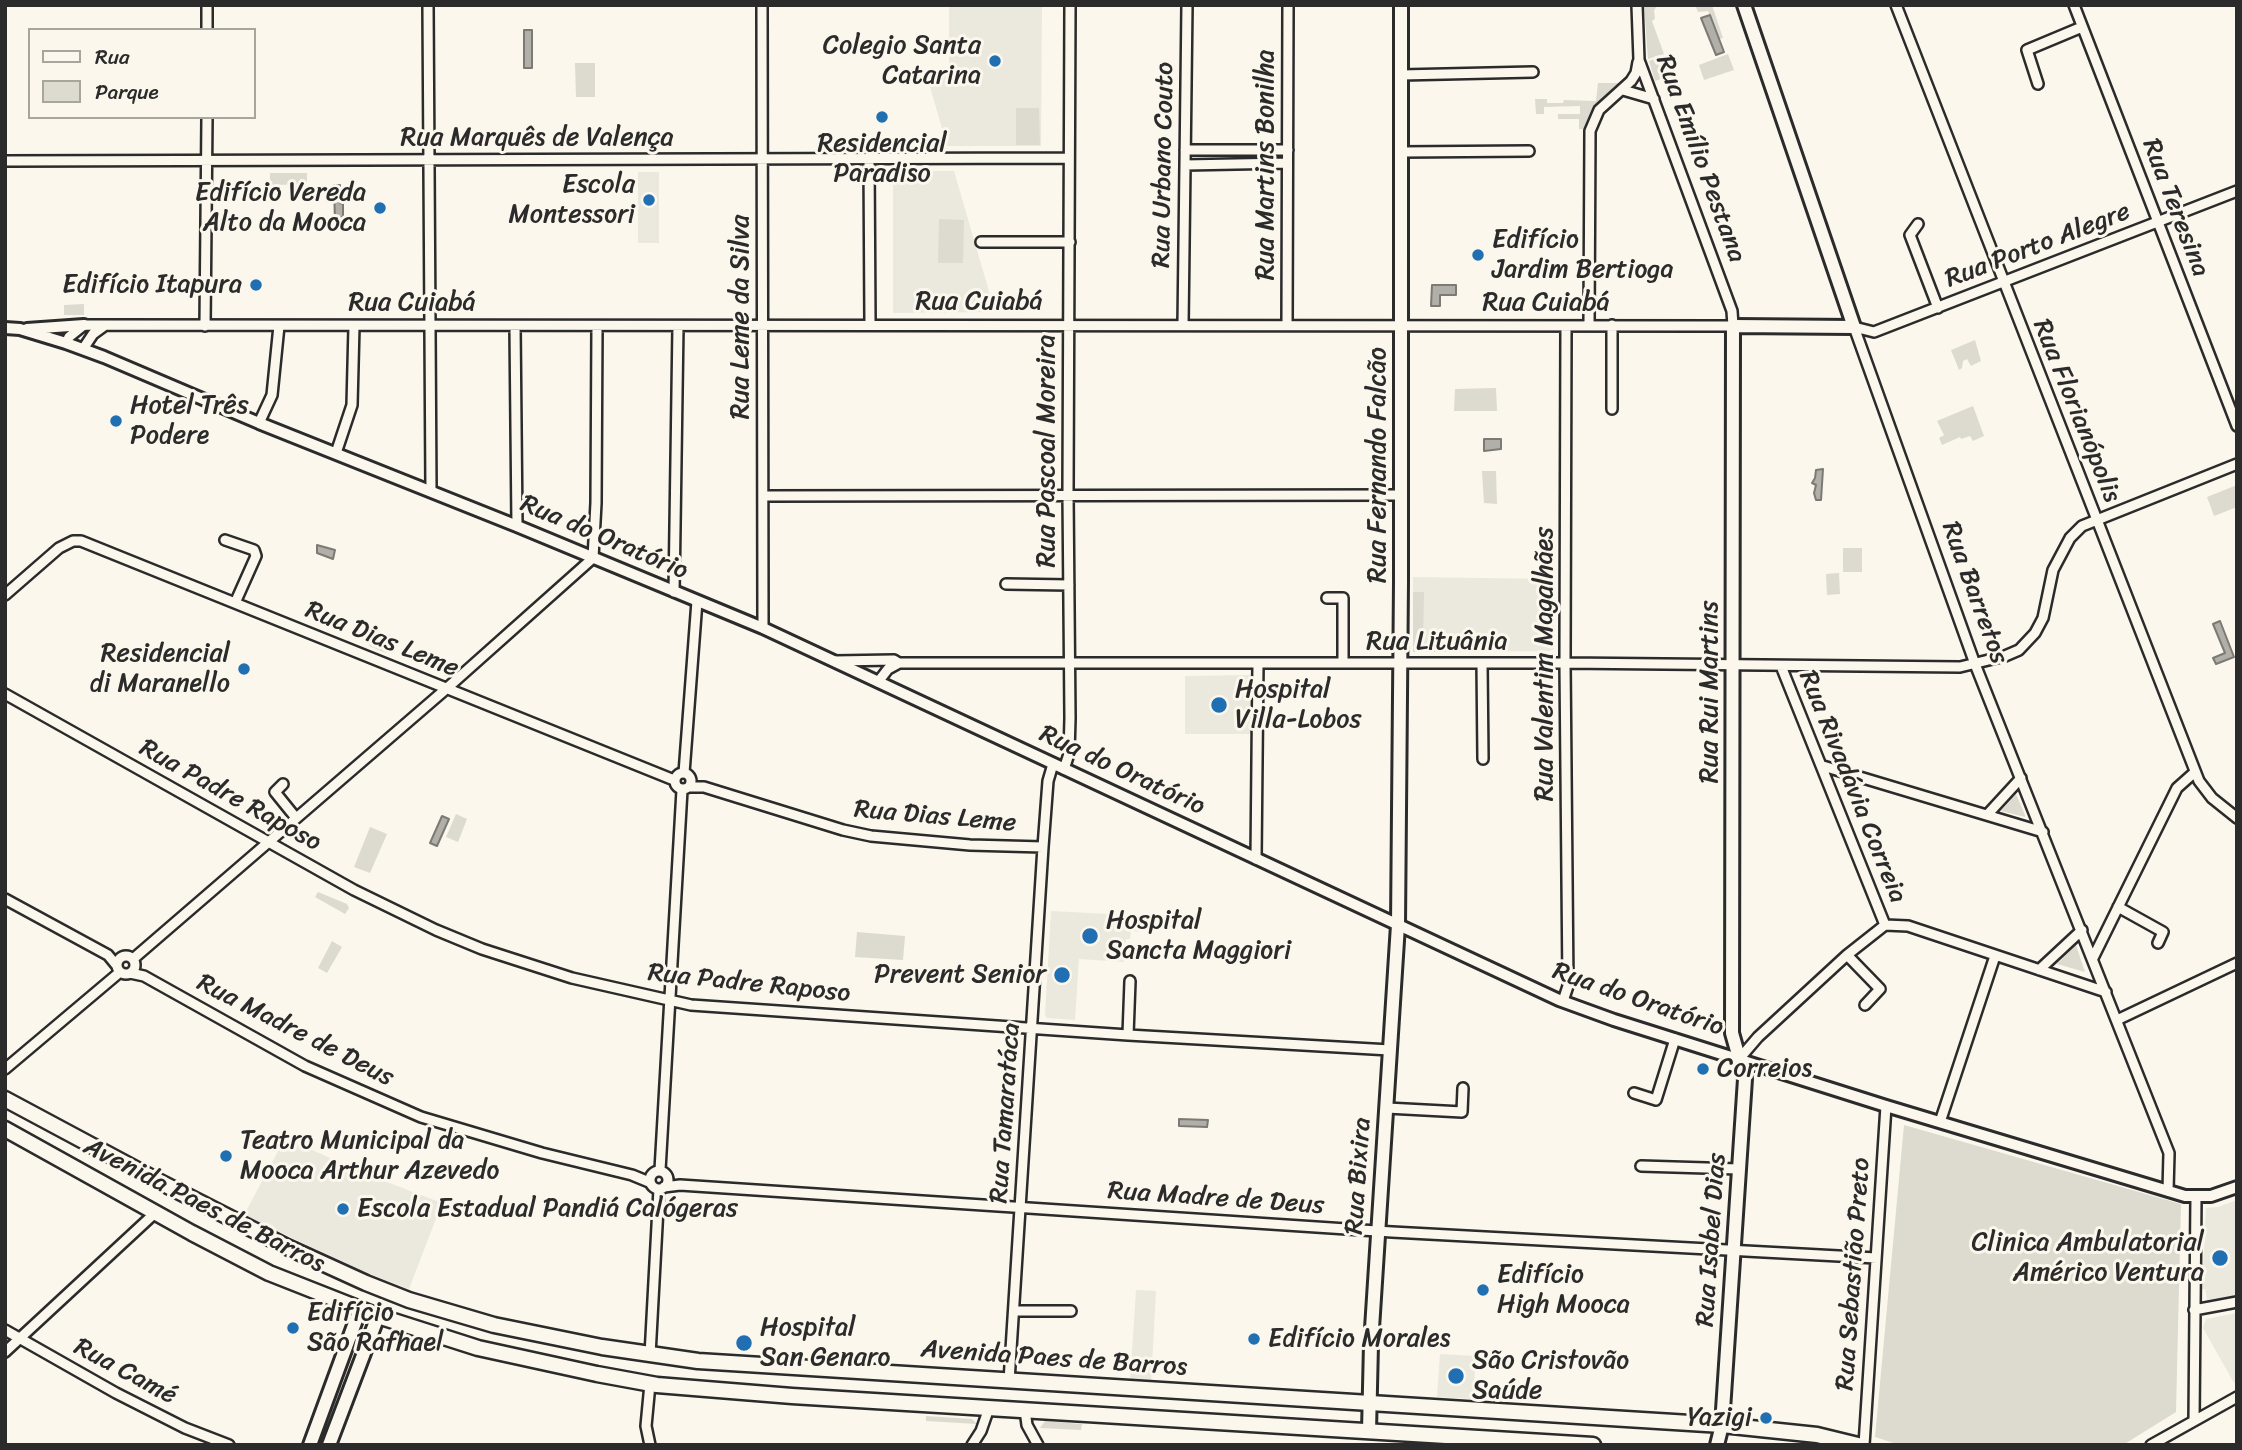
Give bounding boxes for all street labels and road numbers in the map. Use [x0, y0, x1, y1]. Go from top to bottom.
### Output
street label: Rua Martins Bonilha [1250, 50, 1282, 280]
street label: Rua Emílio Pestana [1648, 51, 1752, 267]
street label: Rua Urbano Couto [1147, 62, 1181, 268]
street label: Rua Marquês de Valença [400, 122, 674, 154]
street label: Rua Teresina [2134, 135, 2216, 281]
street label: Rua Porto Alegre [1941, 196, 2135, 296]
street label: Rua Leme da Silva [725, 215, 757, 419]
street label: Rua Cuiabá [915, 286, 1043, 318]
street label: Rua Cuiabá [348, 287, 476, 319]
street label: Rua Cuiabá [1482, 287, 1610, 319]
street label: Rua Florianópolis [2025, 315, 2127, 507]
street label: Rua Pascoal Moreira [1031, 334, 1063, 568]
street label: Rua Fernando Falcão [1362, 347, 1394, 583]
street label: Rua do Oratório [516, 489, 692, 587]
street label: Rua Barretos [1934, 518, 2014, 668]
street label: Rua Valentim Magalhães [1529, 527, 1561, 801]
street label: Rua Dias Leme [301, 595, 463, 685]
street label: Rua Rui Martins [1694, 601, 1726, 783]
street label: Rua Lituânia [1366, 626, 1508, 658]
street label: Rua Rivadávia Correia [1791, 666, 1913, 908]
street label: Rua do Oratório [1034, 719, 1210, 823]
street label: Rua Padre Raposo [133, 733, 327, 859]
street label: Rua Dias Leme [853, 794, 1017, 840]
street label: Rua do Oratório [1548, 956, 1728, 1044]
street label: Rua Padre Raposo [646, 958, 852, 1010]
street label: Rua Madre de Deus [191, 968, 399, 1094]
street label: Rua Tamaratáca [984, 1022, 1028, 1204]
street label: Rua Bixira [1339, 1116, 1379, 1236]
street label: Avenida Paes de Barros [78, 1132, 330, 1280]
street label: Rua Isabel Dias [1690, 1152, 1734, 1328]
street label: Rua Sebastião Preto [1830, 1156, 1878, 1392]
street label: Rua Madre de Deus [1107, 1176, 1325, 1222]
street label: Rua Camé [68, 1332, 182, 1412]
street label: Avenida Paes de Barros [920, 1334, 1188, 1384]

